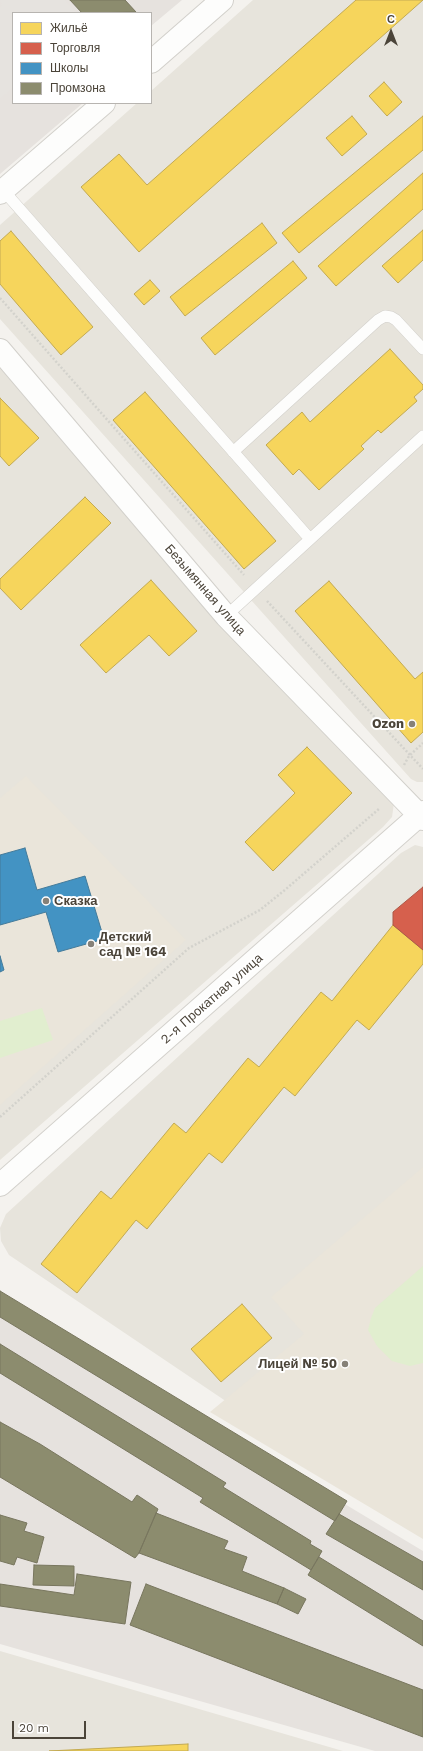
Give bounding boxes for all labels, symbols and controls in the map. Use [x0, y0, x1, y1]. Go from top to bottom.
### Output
legend [12, 12, 152, 104]
north arrow [371, 12, 411, 52]
text: С [387, 13, 395, 26]
text: Жильё [50, 21, 88, 35]
text: Торговля [50, 41, 100, 55]
text: Школы [50, 61, 88, 75]
text: Промзона [50, 81, 105, 95]
street label: Безымянная улица [161, 541, 249, 639]
place label: Ozon [372, 716, 404, 732]
marker: Ozon [407, 719, 417, 729]
place label: Сказка [54, 893, 97, 909]
marker: Сказка [41, 896, 51, 906]
place label: Детский сад № 164 [99, 929, 166, 960]
marker: Детский сад № 164 [86, 939, 96, 949]
street label: 2-я Прокатная улица [158, 951, 266, 1047]
place label: Лицей № 50 [258, 1356, 337, 1372]
marker: Лицей № 50 [340, 1359, 350, 1369]
scale bar [14, 1713, 88, 1739]
text: 20 m [19, 1721, 49, 1735]

